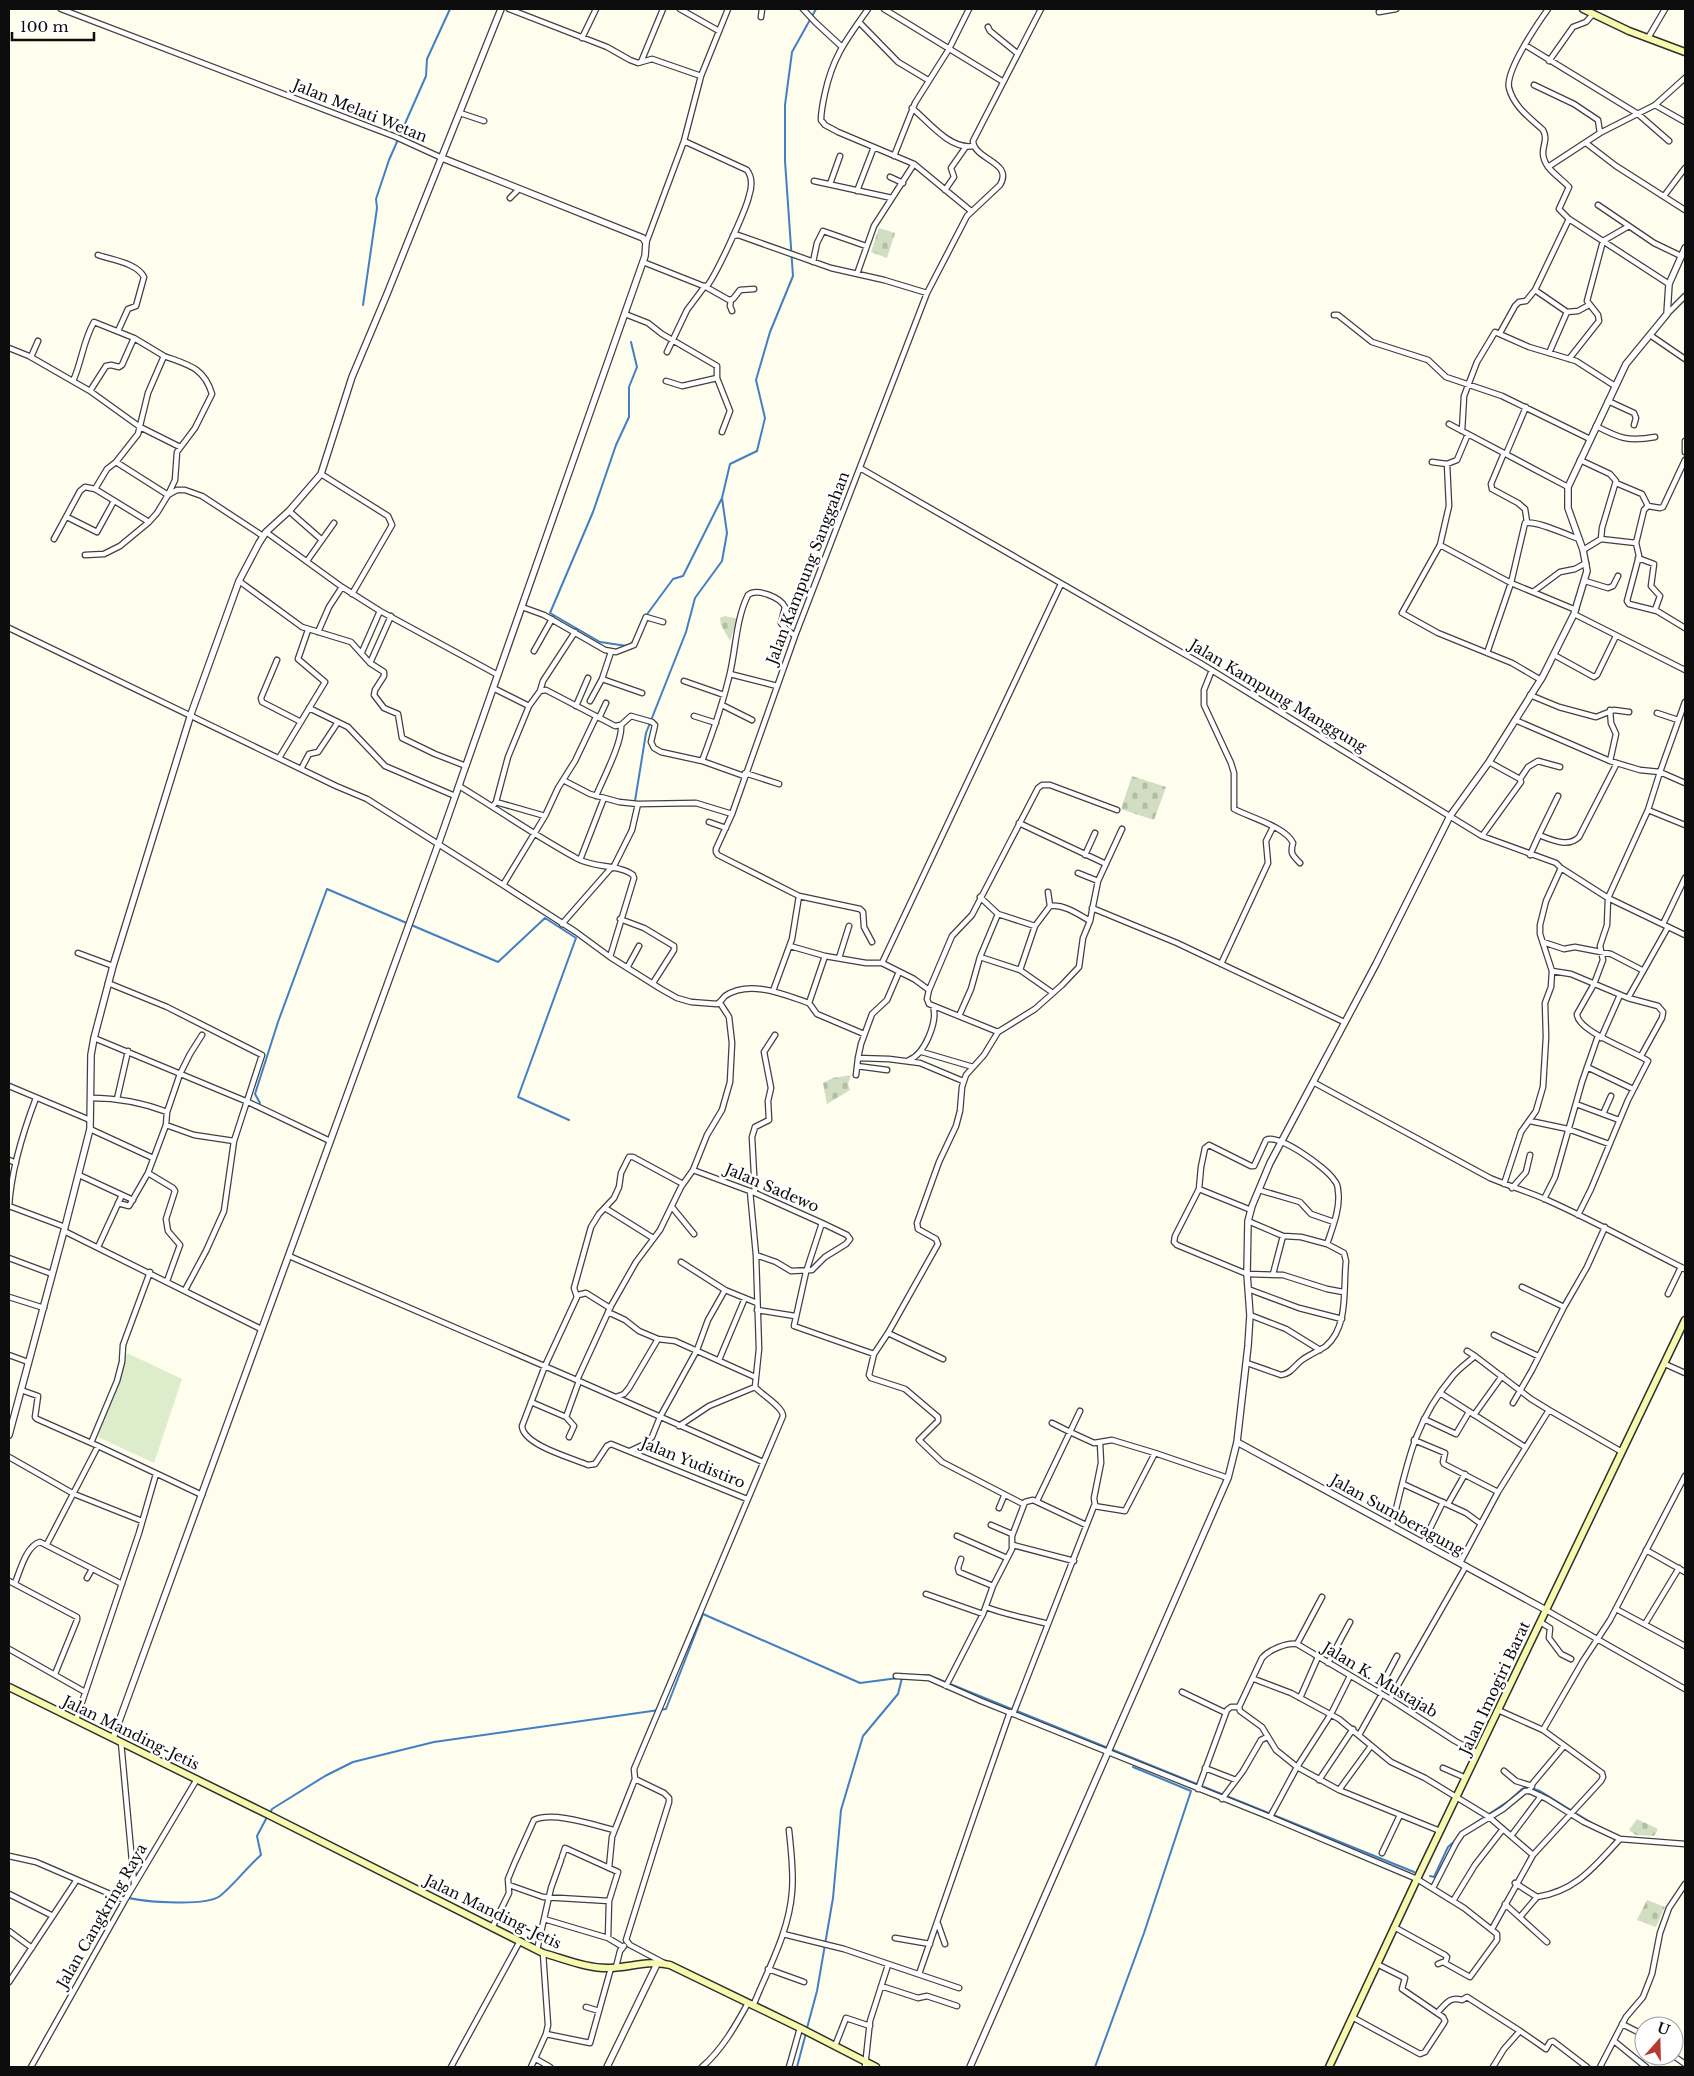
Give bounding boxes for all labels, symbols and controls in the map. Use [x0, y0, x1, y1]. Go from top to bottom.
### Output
scale bar [12, 10, 95, 42]
text: 100 m [20, 17, 69, 36]
street label: Jalan Melati Wetan [288, 74, 430, 146]
street label: Jalan Kampung Sanggahan [761, 469, 853, 669]
street label: Jalan Kampung Manggung [1184, 634, 1371, 757]
street label: Jalan Sadewo [720, 1158, 822, 1216]
street label: Jalan Yudistiro [636, 1432, 748, 1492]
street label: Jalan Sumberagung [1325, 1469, 1468, 1560]
street label: Jalan Imogiri Barat [1454, 1618, 1534, 1759]
street label: Jalan K. Mustajab [1317, 1637, 1441, 1722]
street label: Jalan Manding-Jetis [58, 1690, 203, 1774]
street label: Jalan Cangkring Raya [51, 1840, 151, 1993]
street label: Jalan Manding-Jetis [420, 1869, 565, 1953]
north arrow [1634, 2016, 1684, 2066]
text: U [1655, 2018, 1673, 2040]

